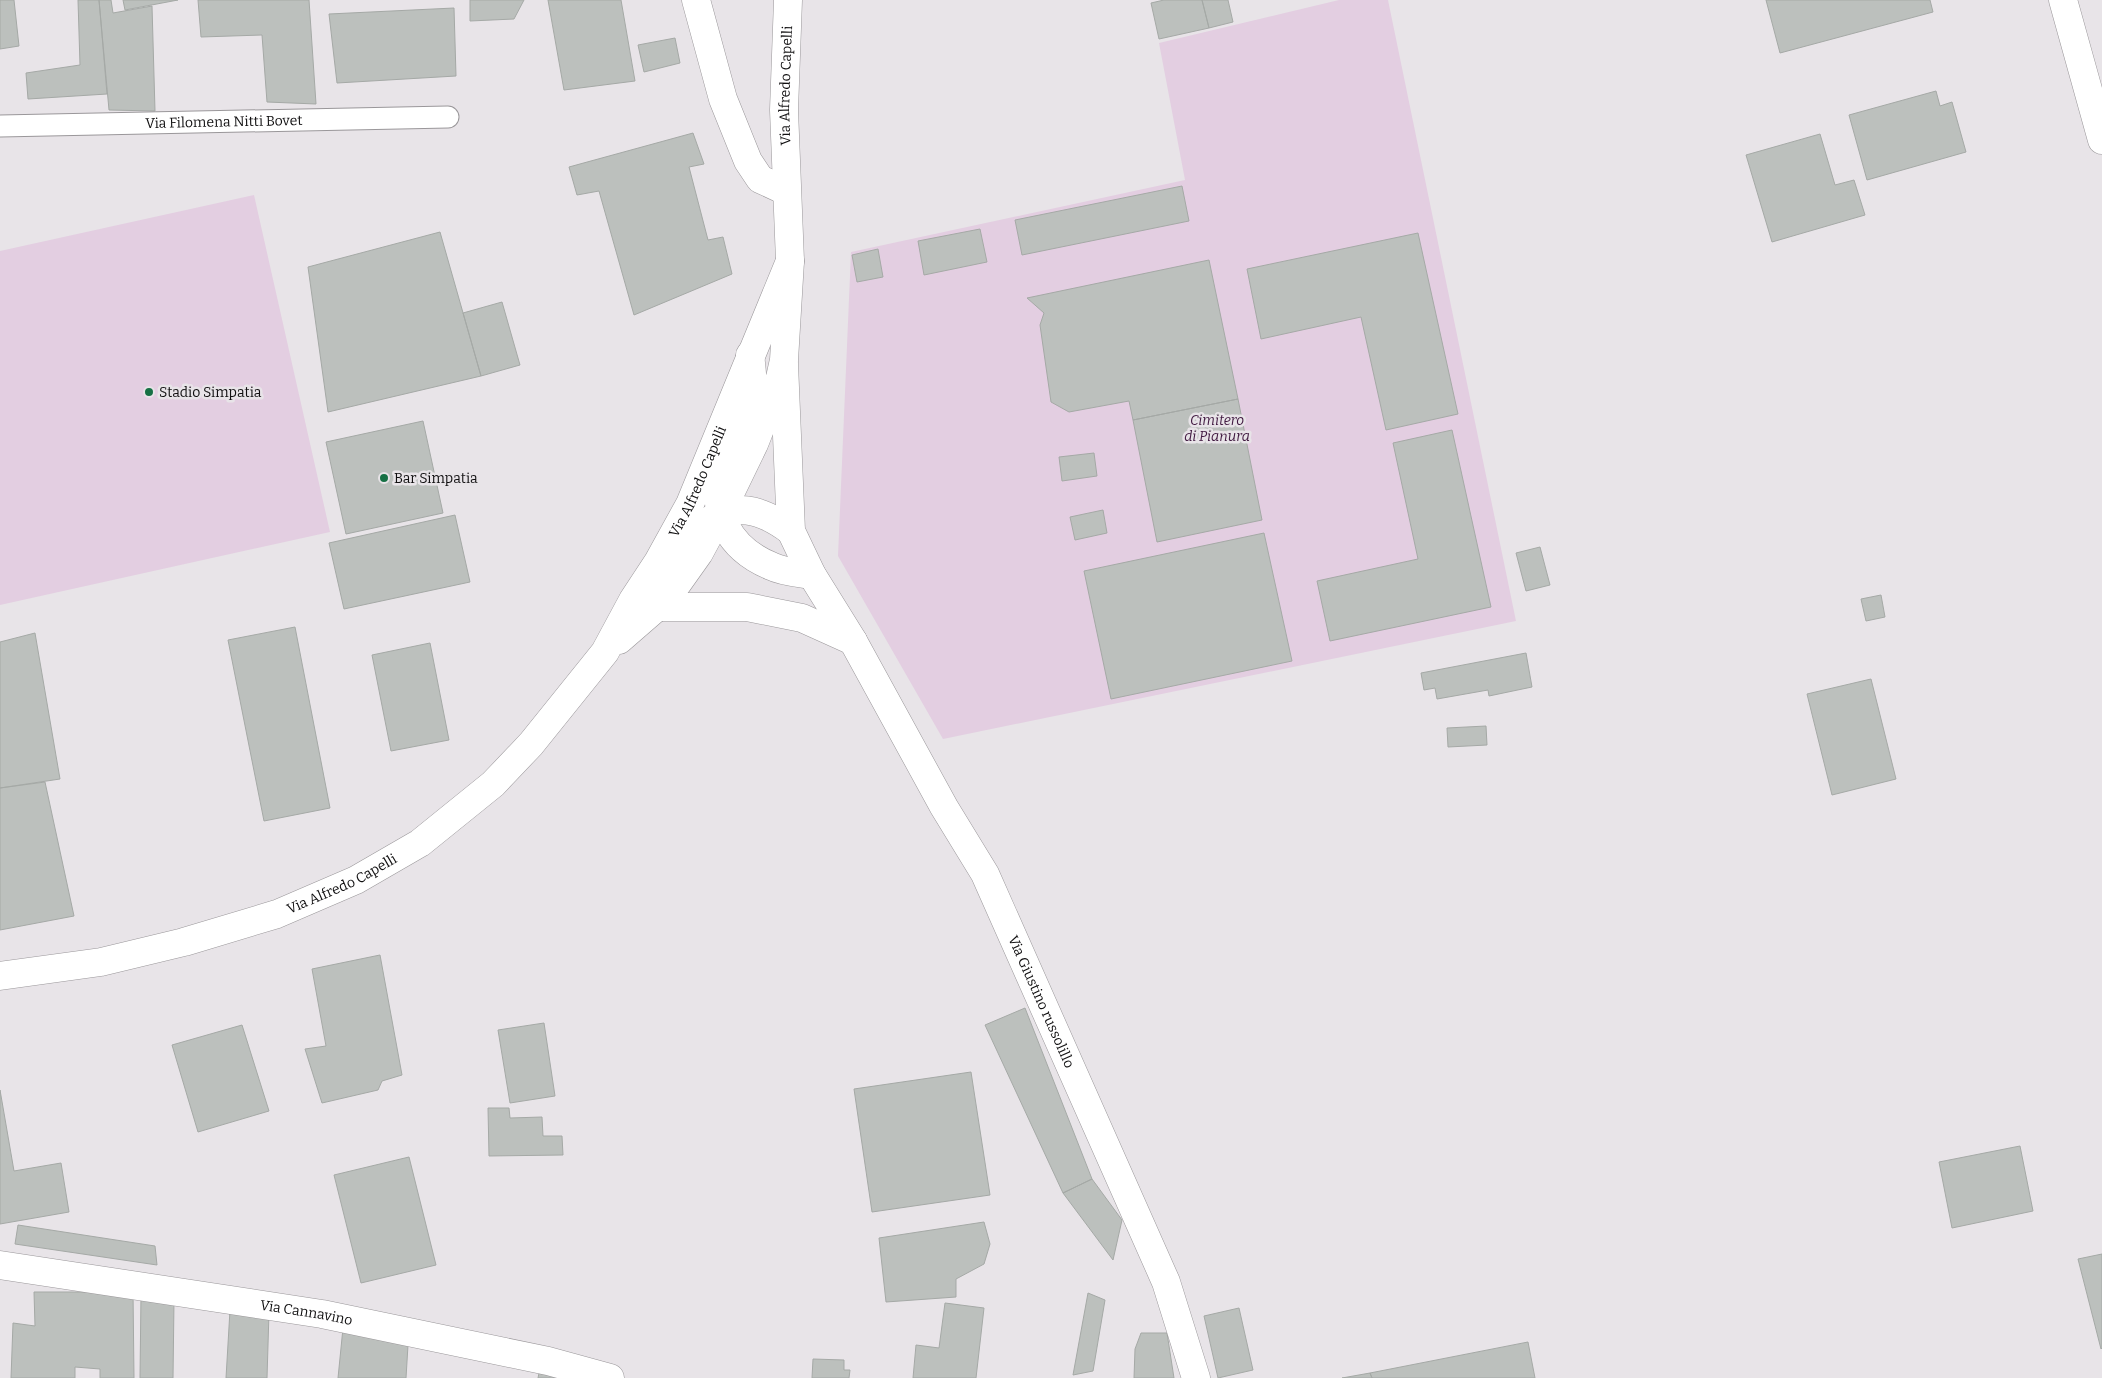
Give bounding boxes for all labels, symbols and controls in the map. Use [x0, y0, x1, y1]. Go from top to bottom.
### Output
street label: Via Alfredo Capelli [776, 25, 796, 146]
street label: Via Filomena Nitti Bovet [145, 112, 303, 132]
place label: Stadio Simpatia [159, 384, 262, 401]
marker: Stadio Simpatia [143, 386, 155, 398]
park label: Cimitero di Pianura [1184, 412, 1250, 445]
street label: Via Alfredo Capelli [665, 424, 730, 540]
place label: Bar Simpatia [394, 470, 478, 487]
marker: Bar Simpatia [378, 472, 390, 484]
street label: Via Alfredo Capelli [284, 850, 400, 918]
street label: Via Giustino russolillo [1004, 933, 1078, 1071]
street label: Via Cannavino [259, 1297, 354, 1329]

